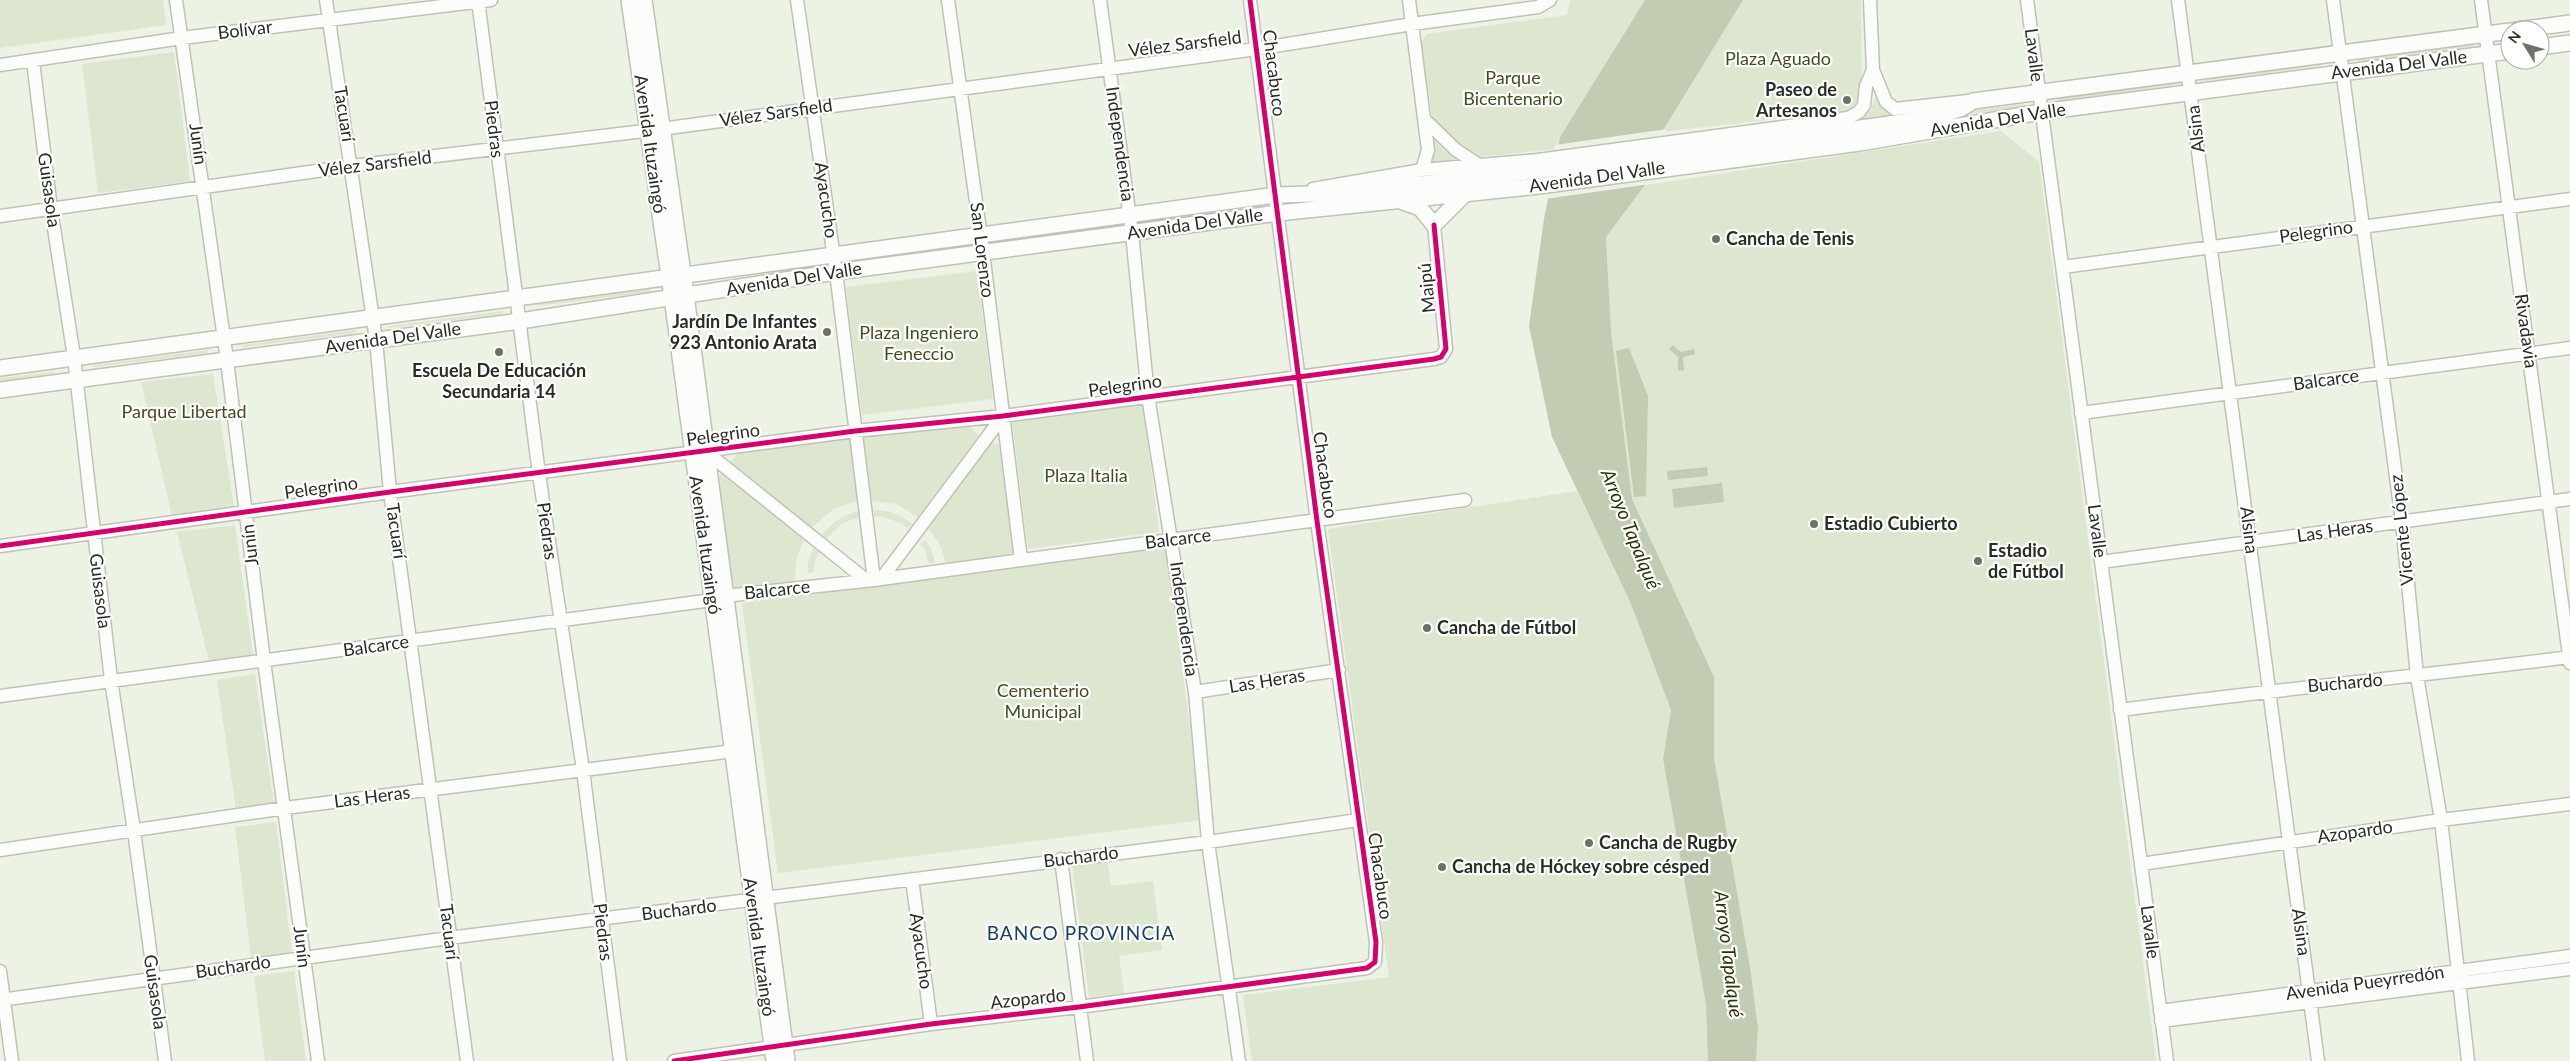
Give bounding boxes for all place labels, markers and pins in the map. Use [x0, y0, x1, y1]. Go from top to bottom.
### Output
place label: Paseo de Artesanos [1755, 78, 1837, 121]
marker: Paseo de Artesanos [1841, 94, 1853, 106]
place label: Cancha de Tenis [1726, 227, 1854, 249]
marker: Cancha de Tenis [1710, 233, 1722, 245]
place label: Jardín De Infantes 923 Antonio Arata [670, 310, 817, 353]
marker: Jardín De Infantes 923 Antonio Arata [821, 326, 833, 338]
marker: Escuela De Educación Secundaria 14 [493, 346, 505, 358]
place label: Escuela De Educación Secundaria 14 [412, 359, 586, 402]
place label: Estadio Cubierto [1824, 512, 1957, 534]
marker: Estadio Cubierto [1808, 518, 1820, 530]
place label: Estadio de Fútbol [1988, 539, 2064, 582]
marker: Estadio de Fútbol [1972, 555, 1984, 567]
place label: Cancha de Fútbol [1437, 616, 1576, 638]
marker: Cancha de Fútbol [1421, 622, 1433, 634]
place label: Cancha de Rugby [1599, 831, 1738, 853]
marker: Cancha de Rugby [1583, 837, 1595, 849]
place label: Cancha de Hóckey sobre césped [1452, 855, 1709, 877]
marker: Cancha de Hóckey sobre césped [1436, 861, 1448, 873]

